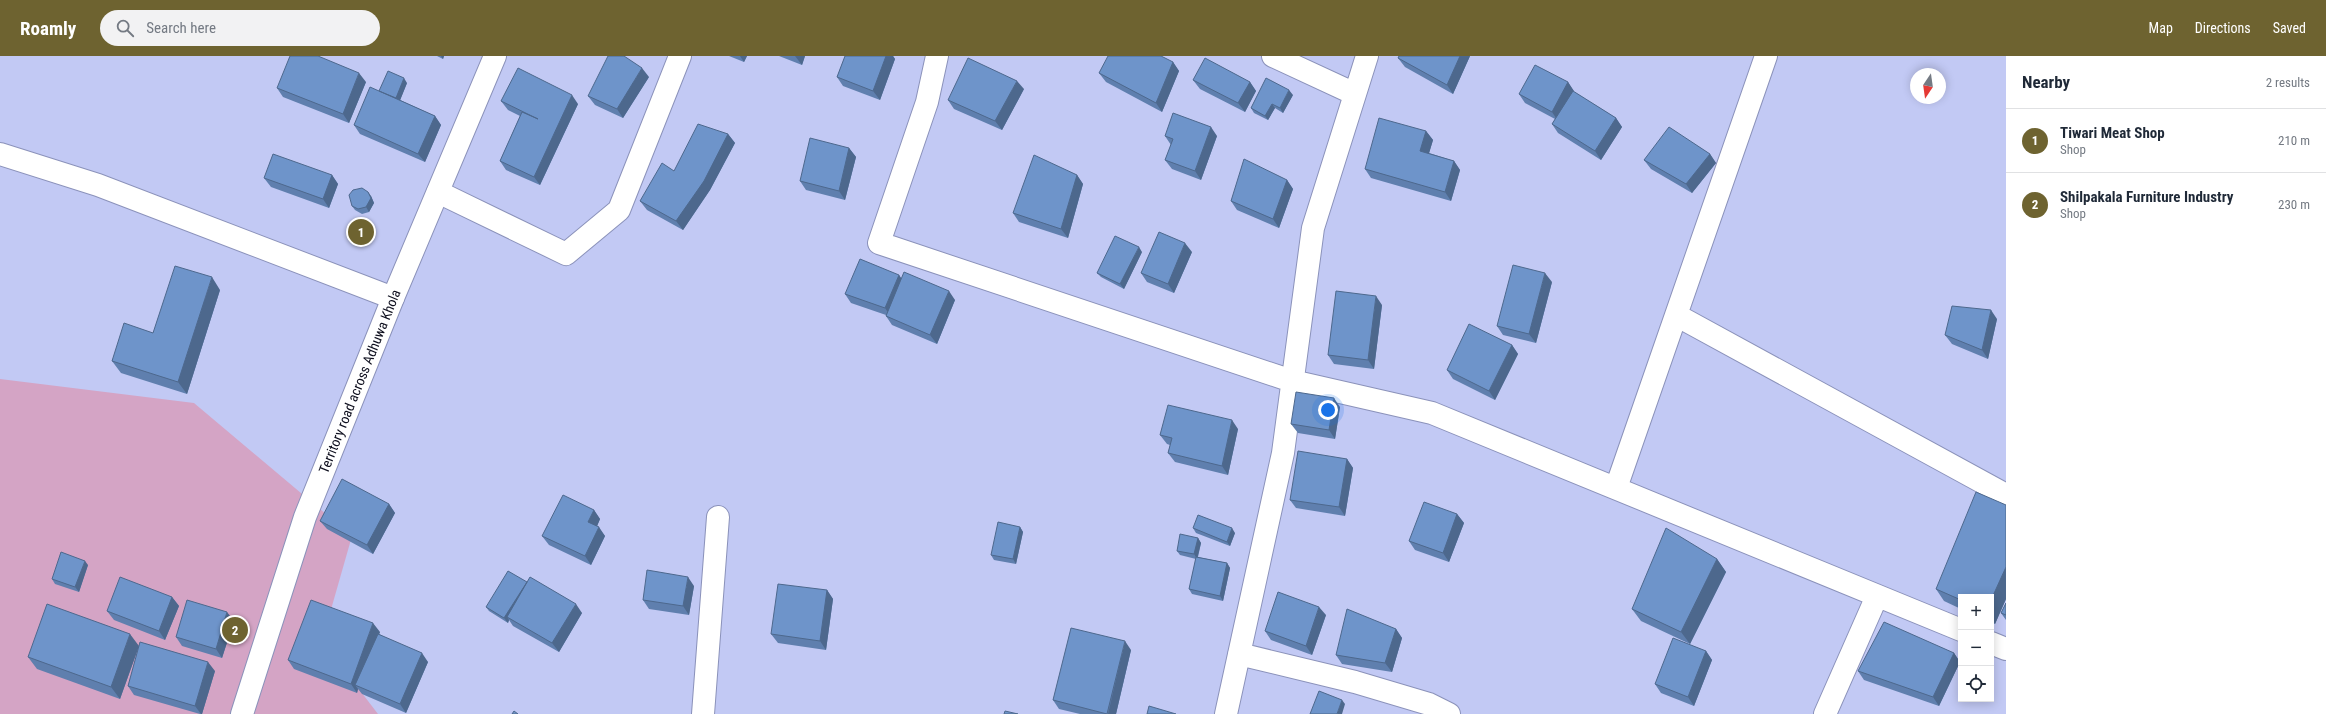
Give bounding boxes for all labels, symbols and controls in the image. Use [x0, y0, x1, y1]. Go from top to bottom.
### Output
search box [100, 10, 380, 46]
text: Roamly [20, 17, 76, 40]
icon: search [114, 17, 136, 39]
text: Search here [146, 19, 216, 37]
text: Map [2149, 20, 2173, 36]
text: Directions [2195, 20, 2251, 36]
text: Saved [2273, 20, 2306, 36]
north arrow [1910, 68, 1946, 104]
text: Nearby [2022, 72, 2070, 92]
text: 2 results [2266, 75, 2310, 90]
text: Tiwari Meat Shop [2060, 124, 2165, 142]
text: 1 [2032, 133, 2038, 148]
text: 210 m [2278, 133, 2310, 148]
text: Shop [2060, 142, 2086, 157]
text: Shilpakala Furniture Industry [2060, 188, 2233, 206]
text: 2 [2032, 197, 2038, 212]
text: 230 m [2278, 197, 2310, 212]
text: Shop [2060, 206, 2086, 221]
pin: 1 [348, 217, 374, 247]
street label: Territory road across Adhuwa Khola [315, 287, 404, 476]
your location [1318, 400, 1338, 420]
map controls [1958, 594, 1994, 702]
button: + [1958, 594, 1994, 630]
pin: 2 [222, 615, 248, 645]
button: − [1958, 630, 1994, 666]
button: locate [1958, 666, 1994, 702]

